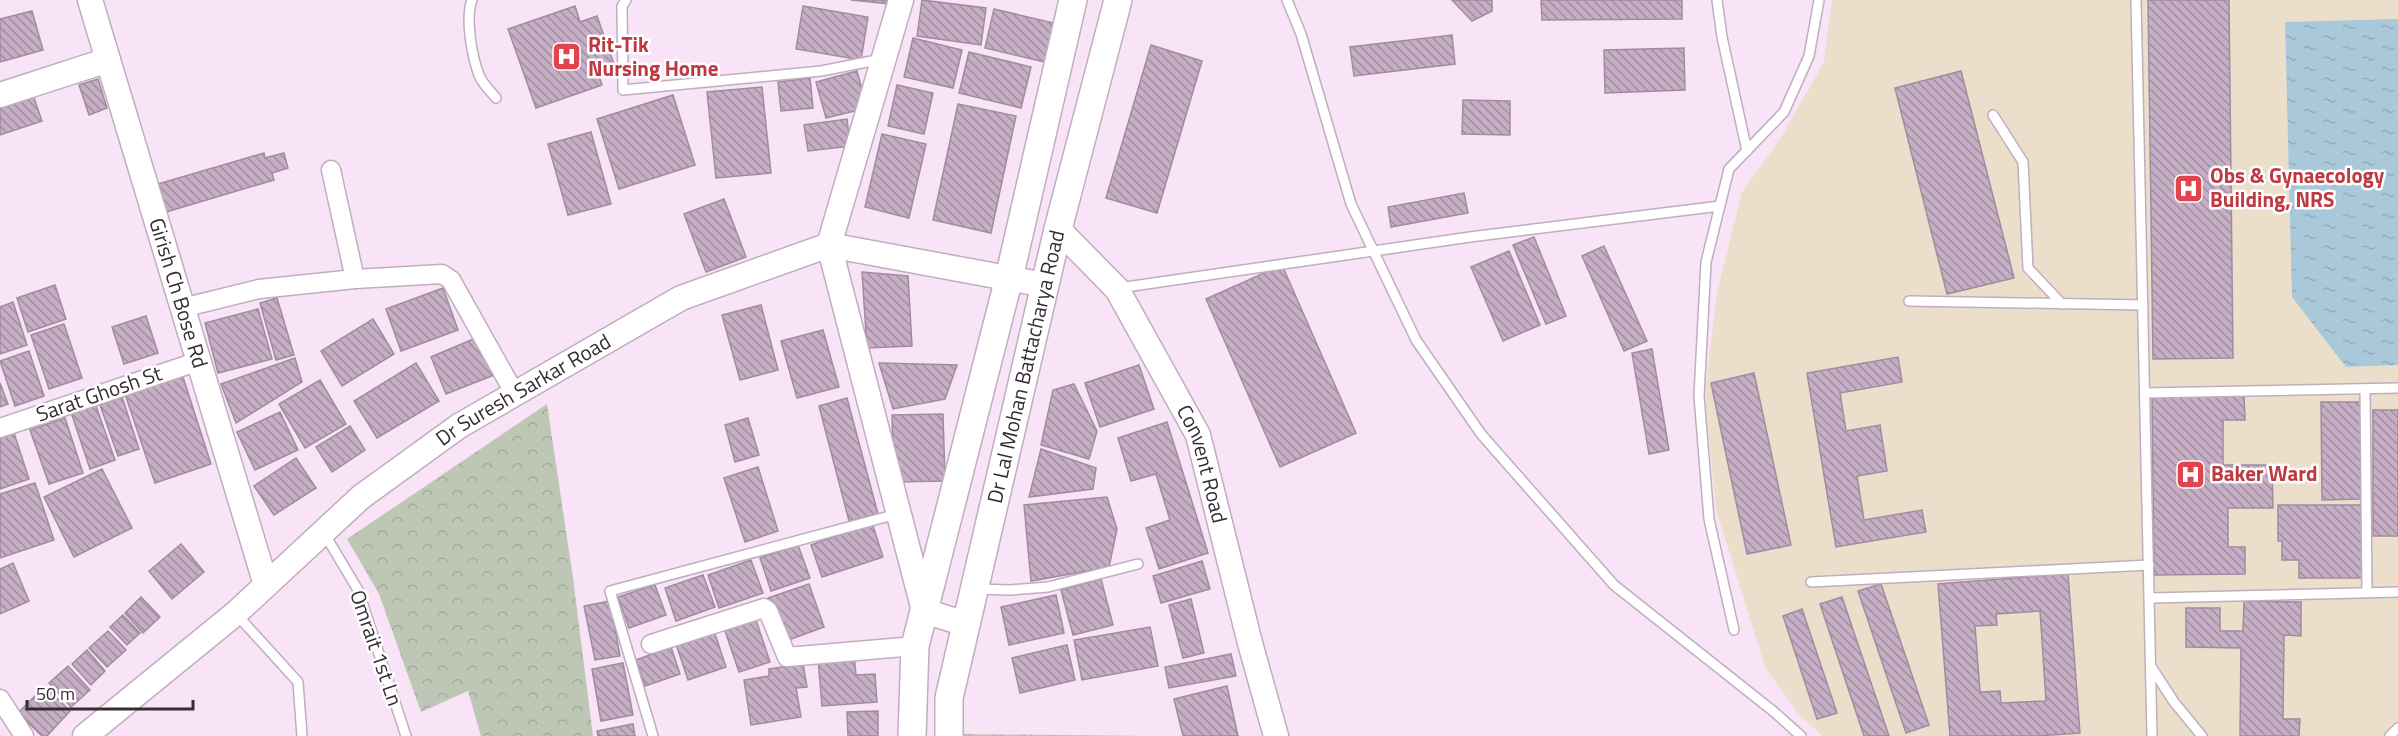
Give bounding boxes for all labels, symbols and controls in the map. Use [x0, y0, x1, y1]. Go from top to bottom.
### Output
place label: Rit-Tik Nursing Home [588, 28, 718, 84]
hospital icon: Rit-Tik Nursing Home [551, 41, 583, 73]
place label: Obs & Gynaecology Building, NRS [2210, 159, 2385, 215]
hospital icon: Obs & Gynaecology Building, NRS [2173, 172, 2205, 204]
street label: Girish Ch Bose Rd [141, 214, 217, 372]
street label: Dr Lal Mohan Battacharya Road [978, 227, 1072, 506]
street label: Dr Suresh Sarkar Road [428, 325, 616, 453]
street label: Sarat Ghosh St [31, 356, 167, 430]
street label: Convent Road [1169, 398, 1236, 526]
place label: Baker Ward [2211, 457, 2318, 489]
hospital icon: Baker Ward [2174, 458, 2206, 490]
street label: Omrait 1st Ln [342, 585, 412, 710]
scale bar [27, 673, 194, 711]
text: 50 m [36, 680, 75, 707]

